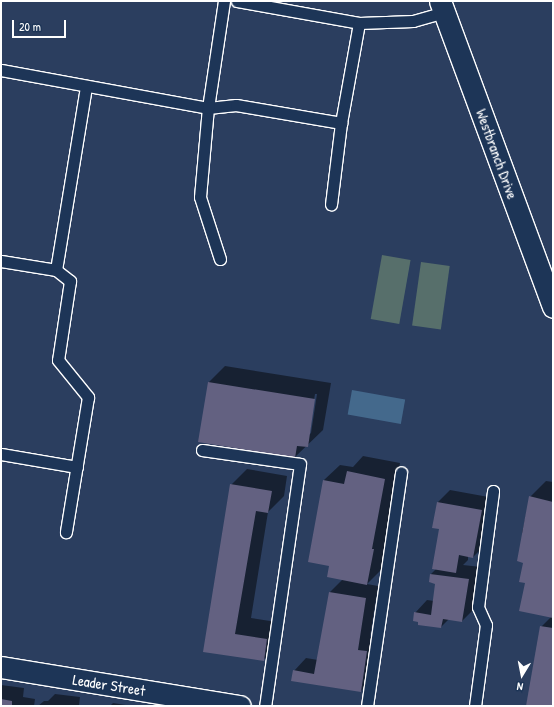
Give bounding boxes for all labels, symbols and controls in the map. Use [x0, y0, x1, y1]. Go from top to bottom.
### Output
scale bar [14, 12, 68, 38]
text: 20 m [19, 18, 41, 35]
street label: Westbranch Drive [472, 106, 522, 202]
north arrow [502, 655, 542, 695]
street label: Leader Street [71, 670, 147, 700]
text: N [516, 679, 524, 694]

